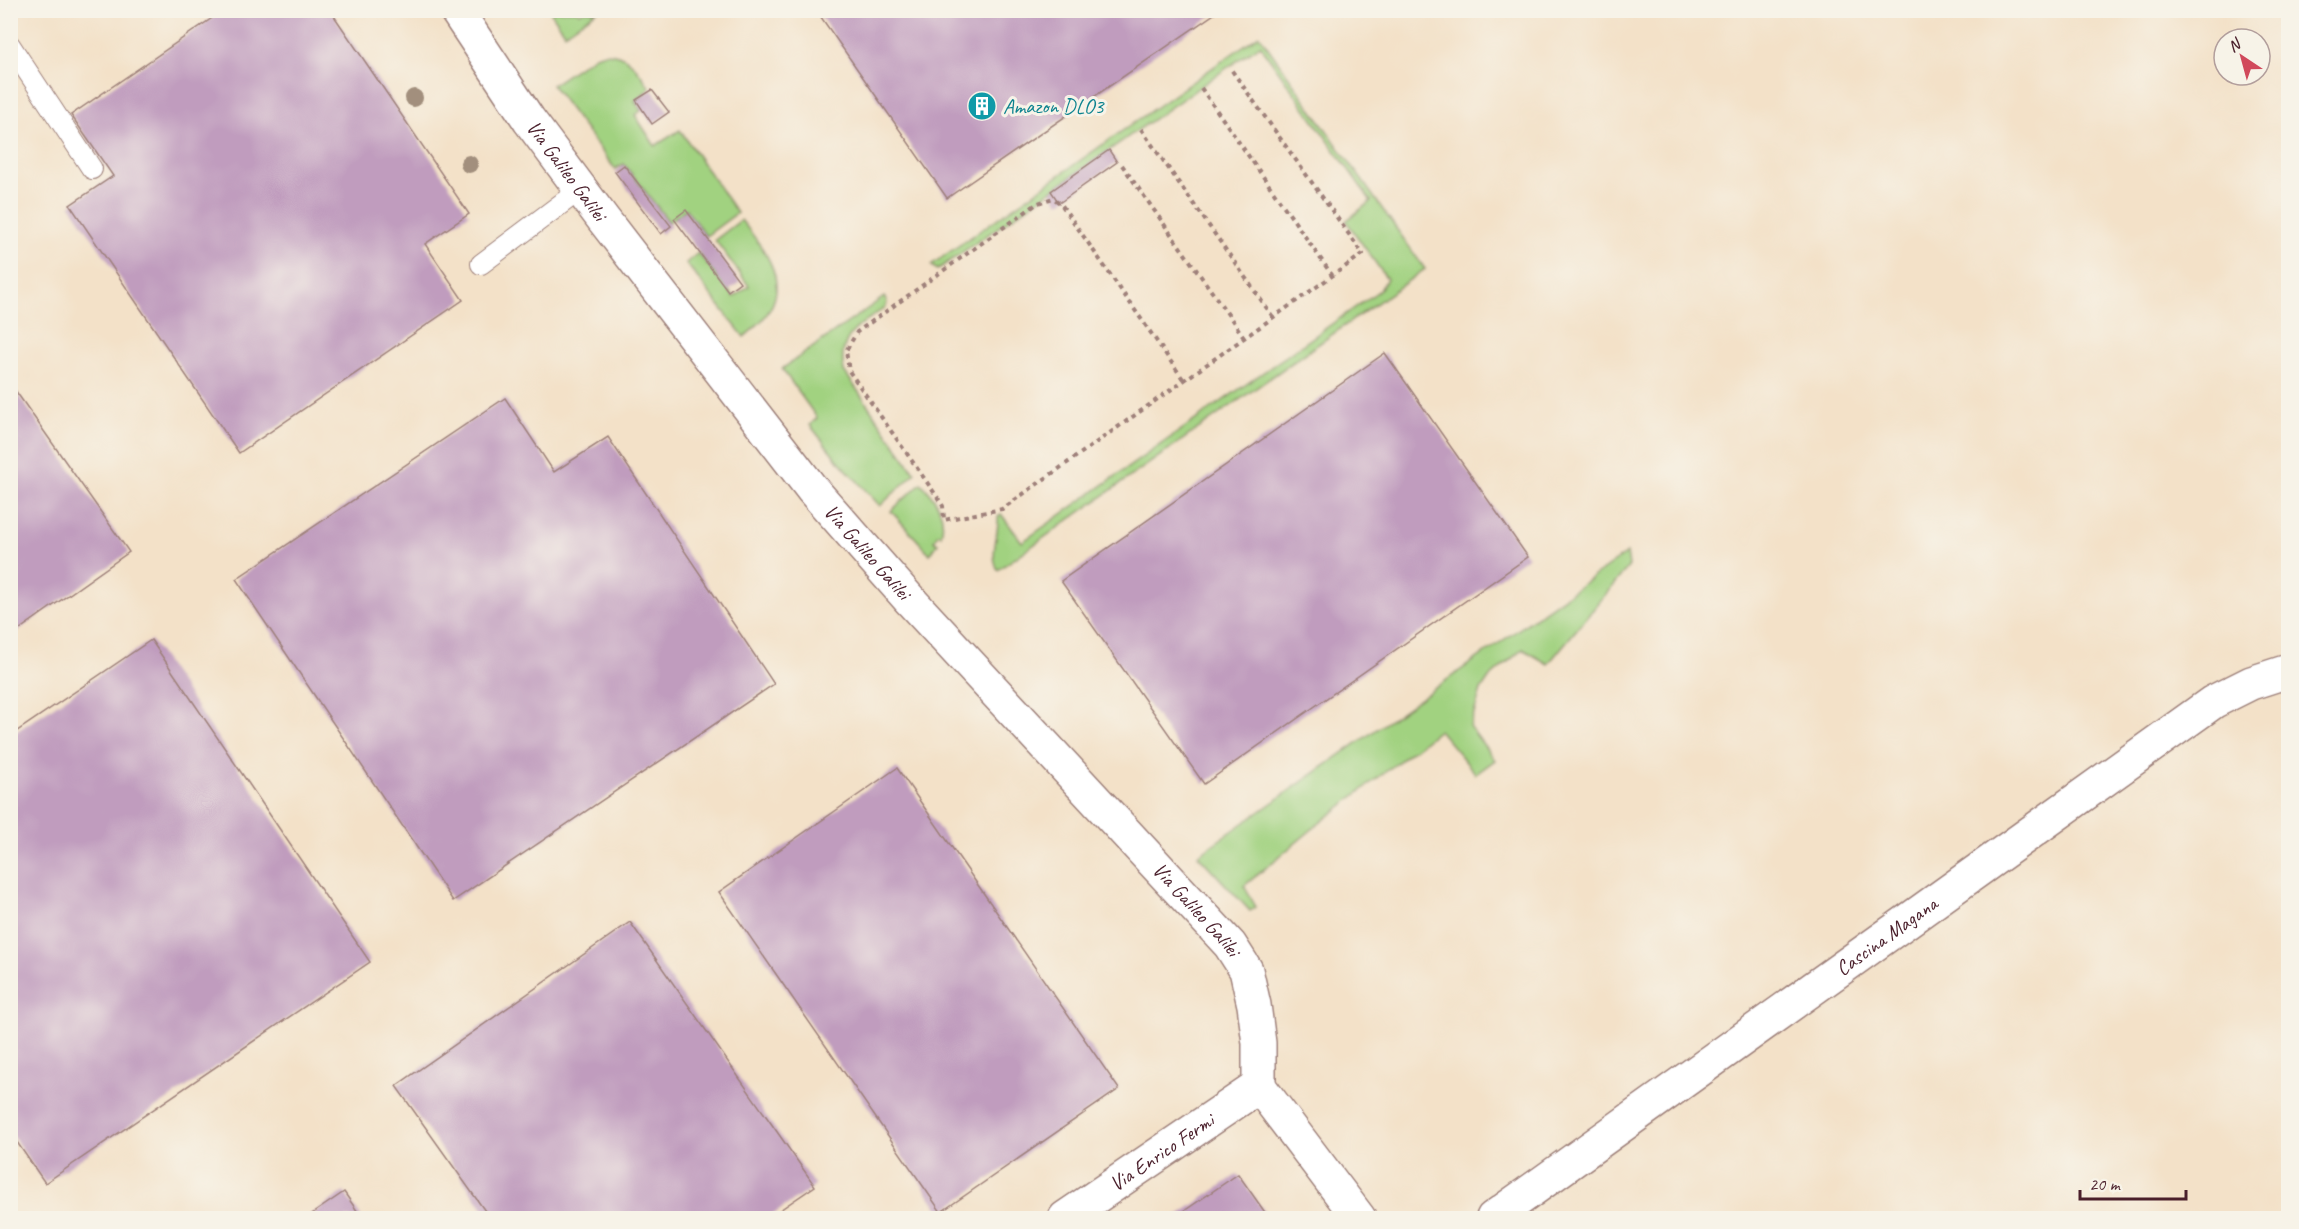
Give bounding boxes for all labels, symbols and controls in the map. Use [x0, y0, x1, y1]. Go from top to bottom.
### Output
north arrow [2212, 27, 2272, 87]
text: N [2224, 33, 2246, 57]
building icon: Amazon DLO3 [966, 90, 998, 122]
place label: Amazon DLO3 [1003, 93, 1105, 119]
street label: Via Galileo Galilei [521, 115, 614, 228]
street label: Via Galileo Galilei [819, 499, 919, 607]
street label: Via Galileo Galilei [1147, 857, 1248, 963]
street label: Cascina Magana [1830, 889, 1944, 981]
street label: Via Enrico Fermi [1105, 1106, 1221, 1197]
scale bar [2080, 1163, 2186, 1201]
text: 20 m [2089, 1173, 2122, 1195]

